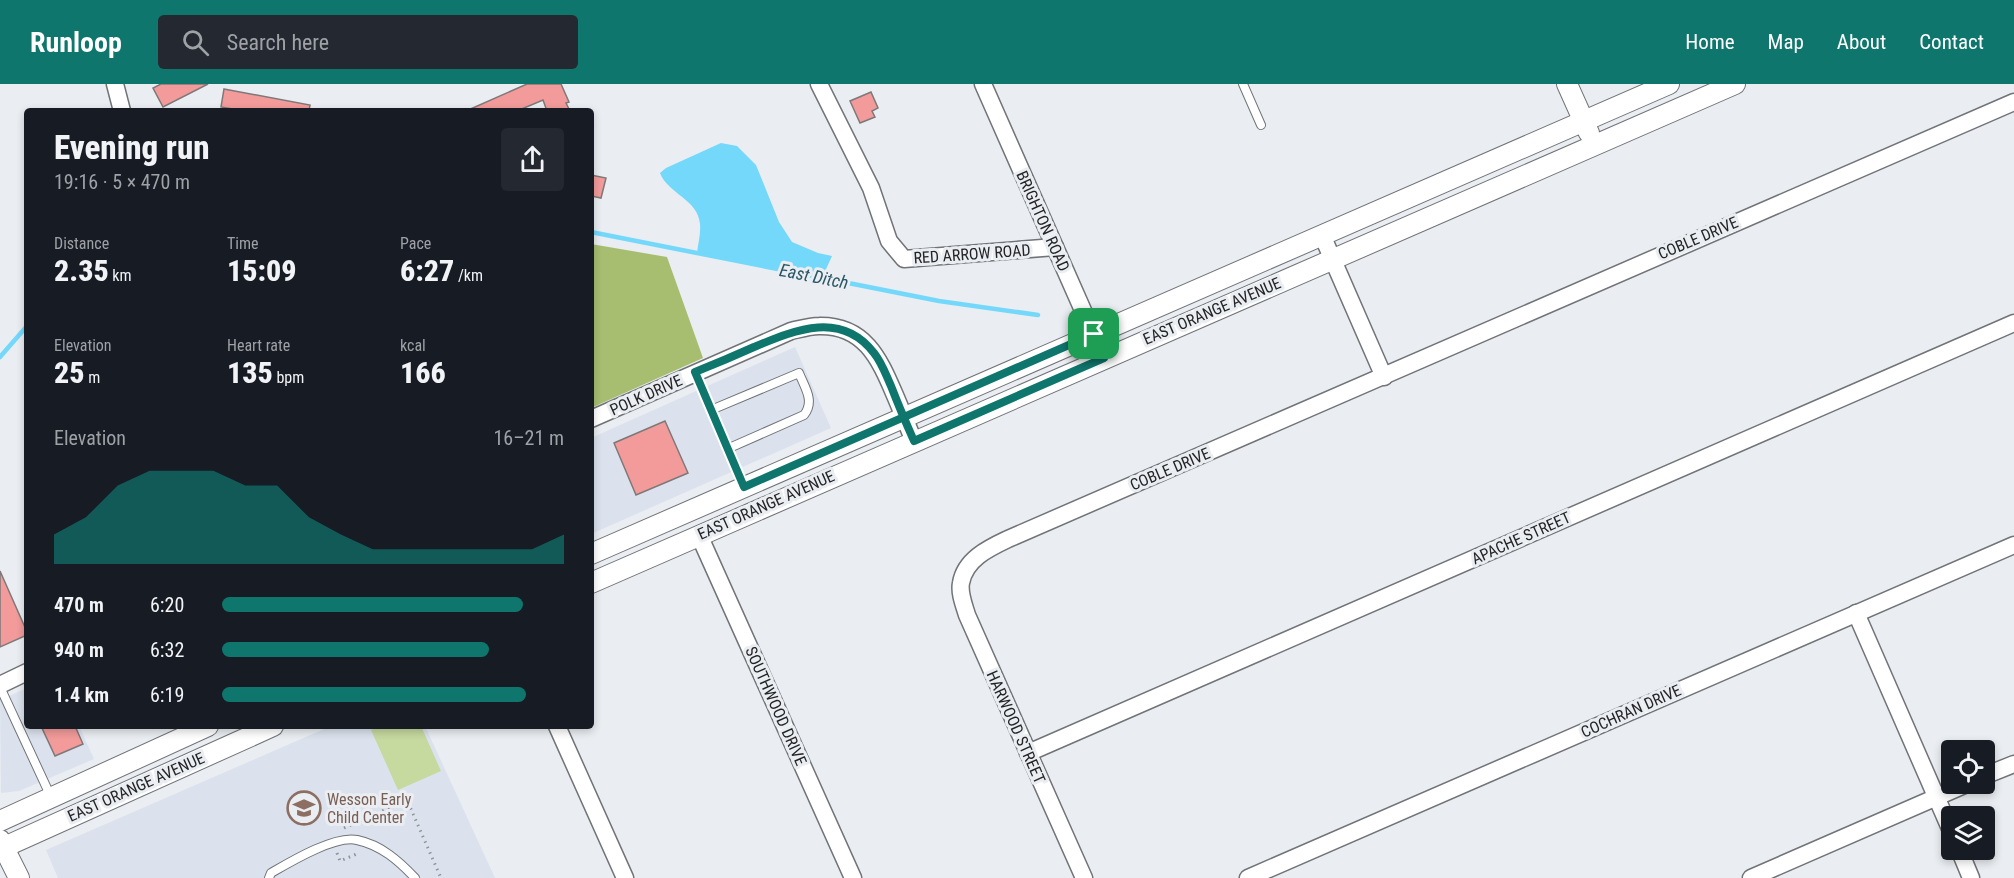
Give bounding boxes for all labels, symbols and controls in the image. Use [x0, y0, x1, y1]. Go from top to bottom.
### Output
search box [158, 15, 578, 69]
text: Runloop [30, 26, 122, 59]
icon: search [179, 26, 212, 59]
text: Search here [227, 30, 329, 55]
text: Home [1685, 30, 1735, 54]
text: Map [1768, 30, 1804, 54]
text: About [1837, 30, 1886, 54]
text: Contact [1919, 30, 1984, 54]
text: Evening run [54, 128, 210, 167]
button: share [501, 128, 564, 191]
street label: BRIGHTON ROAD [1012, 168, 1074, 274]
text: 19:16 · 5 × 470 m [54, 170, 190, 194]
street label: COBLE DRIVE [1655, 213, 1741, 263]
text: Distance [54, 234, 109, 253]
text: Time [227, 234, 259, 253]
text: Pace [400, 234, 431, 253]
street label: RED ARROW ROAD [913, 240, 1031, 268]
text: 2.35 [54, 253, 109, 288]
text: 15:09 [227, 253, 296, 288]
text: 6:27 [400, 253, 454, 288]
water label: East Ditch [778, 259, 850, 293]
text: km [109, 266, 132, 285]
text: /km [454, 266, 483, 285]
street label: EAST ORANGE AVENUE [1140, 273, 1284, 349]
pin [1068, 308, 1119, 359]
icon: arrive [1077, 317, 1110, 350]
text: Elevation [54, 336, 112, 355]
text: Heart rate [227, 336, 290, 355]
text: kcal [400, 336, 426, 355]
text: 25 [54, 355, 85, 390]
text: 135 [227, 355, 273, 390]
text: 166 [400, 355, 446, 390]
text: m [85, 368, 100, 387]
text: bpm [273, 368, 304, 387]
street label: POLK DRIVE [607, 371, 685, 419]
text: Elevation [54, 426, 126, 450]
text: 16–21 m [493, 426, 564, 450]
street label: COBLE DRIVE [1127, 444, 1213, 494]
street label: EAST ORANGE AVENUE [695, 466, 837, 544]
street label: APACHE STREET [1469, 508, 1573, 568]
text: 470 m [54, 593, 104, 617]
text: 6:20 [150, 593, 184, 617]
text: 940 m [54, 638, 104, 662]
text: 6:32 [150, 638, 184, 662]
street label: SOUTHWOOD DRIVE [741, 644, 811, 768]
street label: HARWOOD STREET [983, 668, 1049, 786]
street label: COCHRAN DRIVE [1578, 680, 1684, 742]
text: 1.4 km [54, 683, 109, 707]
text: 6:19 [150, 683, 184, 707]
map controls [1941, 740, 1995, 860]
button: locate [1941, 740, 1995, 794]
street label: EAST ORANGE AVENUE [65, 748, 207, 826]
school or university icon: Wesson Early Child Center [286, 790, 322, 826]
place label: Wesson Early Child Center [327, 790, 412, 827]
button: layers [1941, 806, 1995, 860]

